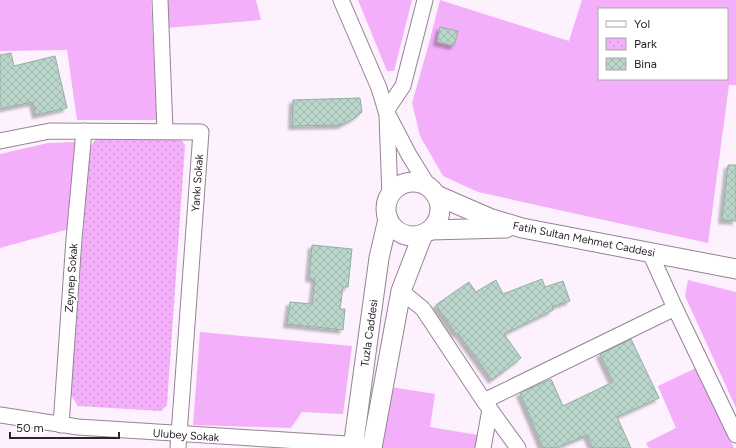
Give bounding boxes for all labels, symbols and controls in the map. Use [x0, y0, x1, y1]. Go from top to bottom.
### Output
legend [598, 8, 728, 80]
text: Yol [634, 17, 650, 31]
text: Park [634, 37, 657, 51]
text: Bina [634, 57, 657, 71]
street label: Yankı Sokak [189, 153, 206, 212]
street label: Fatih Sultan Mehmet Caddesi [512, 219, 656, 260]
street label: Zeynep Sokak [63, 242, 80, 313]
street label: Tuzla Caddesi [358, 299, 381, 368]
scale bar [10, 414, 119, 440]
text: 50 m [16, 421, 44, 435]
street label: Ulubey Sokak [152, 427, 220, 444]

